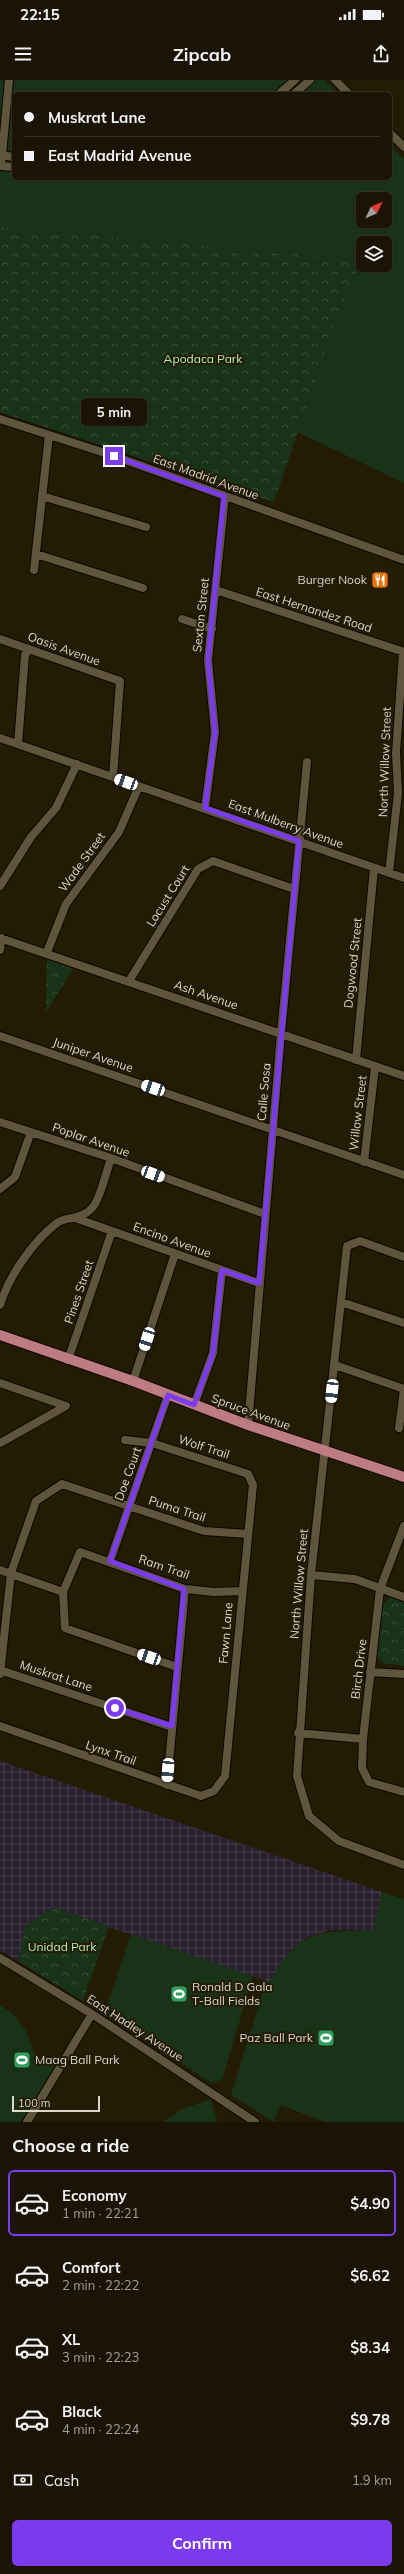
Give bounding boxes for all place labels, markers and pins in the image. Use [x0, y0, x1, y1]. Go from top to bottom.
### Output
restaurant icon: Burger Nook [370, 570, 390, 590]
place label: Burger Nook [298, 572, 368, 587]
place label: Ronald D Gala T-Ball Fields [192, 1979, 273, 2008]
sports icon: Ronald D Gala T-Ball Fields [169, 1984, 189, 2004]
sports icon: Paz Ball Park [316, 2028, 336, 2048]
place label: Paz Ball Park [239, 2030, 314, 2045]
sports icon: Maag Ball Park [12, 2050, 32, 2070]
place label: Maag Ball Park [35, 2052, 120, 2067]

